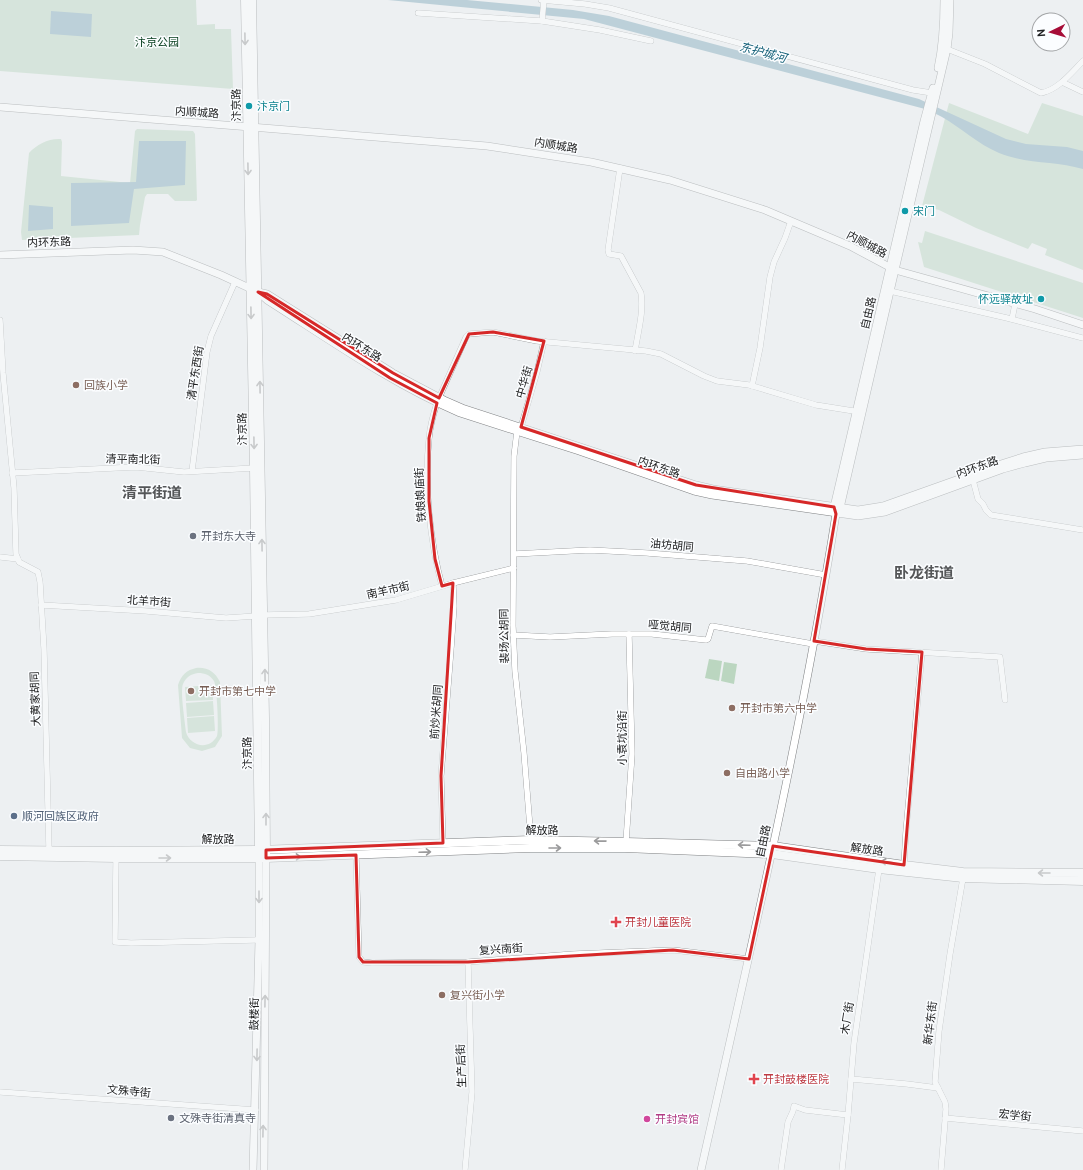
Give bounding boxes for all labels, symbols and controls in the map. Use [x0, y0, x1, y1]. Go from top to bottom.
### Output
north arrow [1031, 12, 1071, 52]
text: N [1034, 28, 1048, 37]
one-way arrow [242, 32, 249, 45]
park label: 汴京公园 [135, 35, 179, 49]
water label: 东护城河 [738, 39, 790, 66]
street label: 汴京路 [229, 88, 243, 122]
place label: 汴京门 [257, 99, 290, 113]
marker: 汴京门 [244, 101, 254, 111]
street label: 内顺城路 [175, 103, 219, 121]
street label: 内顺城路 [533, 135, 579, 155]
one-way arrow [244, 162, 252, 175]
place label: 宋门 [913, 204, 935, 218]
marker: 宋门 [900, 206, 910, 216]
street label: 内顺城路 [844, 227, 890, 261]
street label: 内环东路 [27, 234, 71, 250]
place label: 怀远驿故址 [978, 292, 1033, 306]
marker: 怀远驿故址 [1036, 294, 1046, 304]
street label: 自由路 [857, 295, 879, 331]
one-way arrow [247, 306, 255, 319]
street label: 内环东路 [340, 329, 384, 365]
street label: 清平东西街 [184, 345, 206, 401]
street label: 中华街 [513, 364, 535, 400]
place label: 回族小学 [84, 378, 128, 392]
marker: 回族小学 [71, 380, 81, 390]
one-way arrow [256, 381, 264, 394]
street label: 汴京路 [235, 412, 249, 446]
one-way arrow [250, 436, 258, 449]
street label: 清平南北街 [105, 452, 161, 466]
street label: 内环东路 [636, 453, 682, 481]
street label: 内环东路 [954, 453, 1000, 481]
street label: 铁娘娘庙街 [412, 467, 428, 523]
district label: 清平街道 [122, 484, 182, 502]
place label: 开封东大寺 [201, 529, 256, 543]
marker: 开封东大寺 [188, 531, 198, 541]
street label: 油坊胡同 [649, 536, 695, 554]
one-way arrow [258, 539, 266, 552]
district label: 卧龙街道 [894, 564, 954, 582]
street label: 南羊市街 [365, 578, 411, 602]
street label: 北羊市街 [127, 592, 171, 610]
street label: 裴场公胡同 [497, 608, 511, 664]
street label: 哑觉胡同 [647, 617, 693, 635]
one-way arrow [261, 669, 268, 682]
street label: 大黄家胡同 [27, 671, 43, 727]
place label: 开封市第七中学 [199, 684, 276, 698]
street label: 前炒米胡同 [427, 684, 445, 740]
marker: 开封市第七中学 [186, 686, 196, 696]
place label: 开封市第六中学 [740, 701, 817, 715]
marker: 开封市第六中学 [727, 703, 737, 713]
street label: 小袁坑沿街 [615, 711, 629, 766]
street label: 汴京路 [240, 736, 254, 770]
place label: 自由路小学 [735, 766, 790, 780]
marker: 自由路小学 [722, 768, 732, 778]
place label: 顺河回族区政府 [22, 809, 99, 823]
marker: 顺河回族区政府 [9, 811, 19, 821]
one-way arrow [262, 813, 270, 826]
street label: 解放路 [526, 823, 559, 837]
street label: 自由路 [753, 823, 773, 859]
street label: 解放路 [202, 832, 235, 846]
one-way arrow [594, 837, 607, 845]
street label: 解放路 [850, 840, 884, 858]
one-way arrow [738, 841, 751, 849]
one-way arrow [548, 844, 561, 852]
one-way arrow [418, 849, 431, 856]
one-way arrow [288, 853, 301, 861]
one-way arrow [158, 854, 171, 862]
one-way arrow [881, 858, 894, 866]
one-way arrow [1038, 869, 1051, 877]
one-way arrow [255, 890, 263, 903]
place label: 开封儿童医院 [625, 915, 691, 929]
marker: 开封儿童医院 [610, 916, 622, 928]
street label: 复兴南街 [479, 940, 523, 958]
place label: 复兴街小学 [450, 988, 505, 1002]
marker: 复兴街小学 [437, 990, 447, 1000]
one-way arrow [261, 995, 269, 1008]
street label: 鼓楼街 [247, 997, 261, 1031]
street label: 新华东街 [920, 1000, 940, 1046]
street label: 木厂街 [838, 1001, 856, 1035]
street label: 生产后街 [453, 1044, 469, 1088]
one-way arrow [253, 1048, 260, 1061]
place label: 开封鼓楼医院 [763, 1072, 829, 1086]
marker: 开封鼓楼医院 [748, 1073, 760, 1085]
street label: 文殊寺街 [106, 1082, 152, 1100]
street label: 宏学街 [998, 1106, 1032, 1124]
place label: 文殊寺街清真寺 [179, 1111, 256, 1125]
place label: 开封宾馆 [655, 1112, 699, 1126]
marker: 文殊寺街清真寺 [166, 1113, 176, 1123]
marker: 开封宾馆 [642, 1114, 652, 1124]
one-way arrow [259, 1125, 267, 1138]

